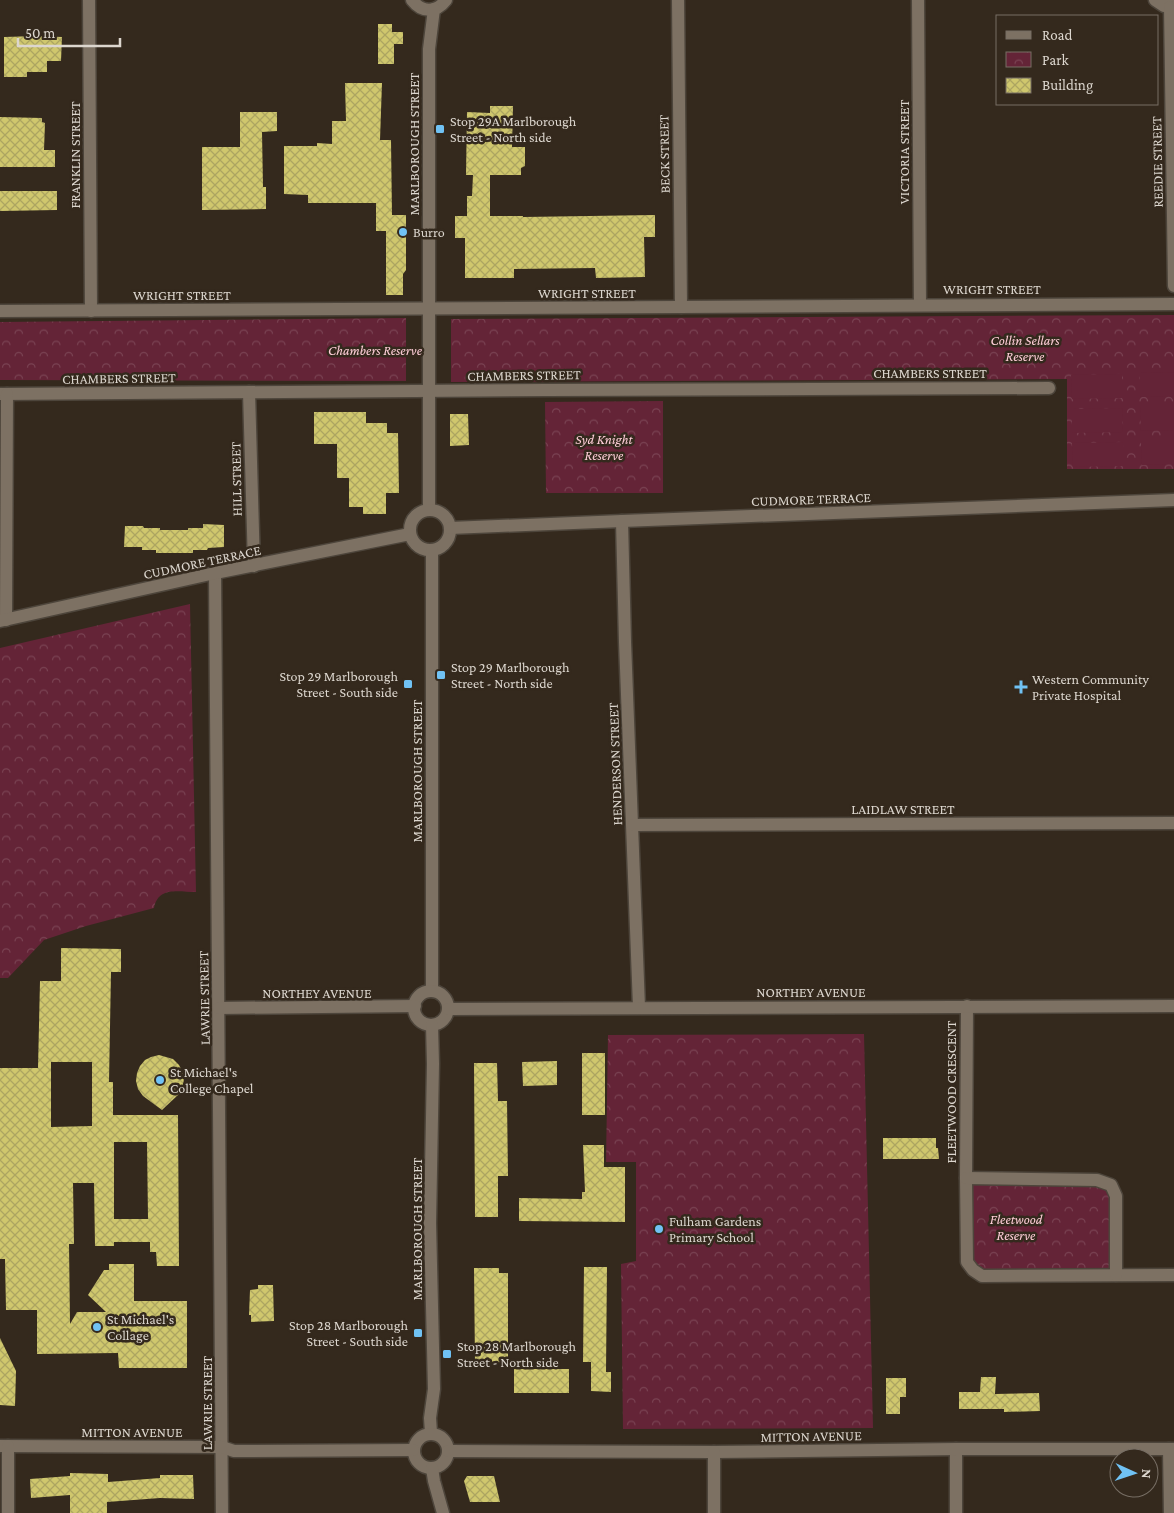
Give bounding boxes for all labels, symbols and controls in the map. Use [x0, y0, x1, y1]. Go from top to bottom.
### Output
scale bar [18, 15, 120, 47]
legend [996, 15, 1159, 105]
text: 50 m [25, 25, 55, 41]
text: Road [1042, 27, 1073, 43]
text: Park [1042, 52, 1069, 68]
street label: MARLBOROUGH STREET [406, 72, 422, 215]
text: Building [1042, 77, 1093, 94]
street label: VICTORIA STREET [896, 99, 912, 204]
street label: FRANKLIN STREET [67, 101, 83, 209]
place label: Stop 29A Marlborough Street - North side [450, 113, 577, 145]
street label: BECK STREET [655, 114, 673, 194]
street label: REEDIE STREET [1148, 116, 1166, 208]
marker: Stop 29A Marlborough Street - North side [434, 123, 446, 135]
place label: Burro [413, 224, 445, 240]
marker: Burro [397, 226, 409, 238]
street label: WRIGHT STREET [943, 281, 1041, 297]
street label: WRIGHT STREET [538, 285, 636, 301]
street label: WRIGHT STREET [133, 287, 231, 303]
park label: Collin Sellars Reserve [991, 332, 1060, 364]
park label: Chambers Reserve [328, 342, 423, 358]
street label: CHAMBERS STREET [873, 365, 987, 381]
street label: CHAMBERS STREET [467, 366, 581, 384]
street label: CHAMBERS STREET [62, 369, 176, 387]
park label: Syd Knight Reserve [575, 431, 634, 463]
street label: HILL STREET [227, 441, 245, 516]
street label: CUDMORE TERRACE [751, 489, 871, 509]
street label: CUDMORE TERRACE [142, 542, 263, 582]
place label: Stop 29 Marlborough Street - North side [451, 659, 570, 691]
place label: Stop 29 Marlborough Street - South side [279, 668, 398, 700]
marker: Stop 29 Marlborough Street - North side [435, 669, 447, 681]
place label: Western Community Private Hospital [1032, 671, 1150, 703]
marker: Stop 29 Marlborough Street - South side [402, 678, 414, 690]
marker: Western Community Private Hospital [1014, 680, 1028, 694]
street label: MARLBOROUGH STREET [409, 699, 425, 842]
street label: HENDERSON STREET [605, 702, 625, 826]
street label: LAIDLAW STREET [851, 801, 955, 817]
street label: LAWRIE STREET [195, 950, 213, 1045]
street label: NORTHEY AVENUE [756, 984, 866, 1000]
street label: NORTHEY AVENUE [262, 985, 372, 1001]
street label: FLEETWOOD CRESCENT [943, 1020, 959, 1163]
place label: St Michael's College Chapel [170, 1064, 254, 1096]
marker: St Michael's College Chapel [154, 1074, 166, 1086]
street label: MARLBOROUGH STREET [409, 1157, 425, 1300]
park label: Fleetwood Reserve [990, 1211, 1043, 1243]
place label: Fulham Gardens Primary School [669, 1213, 761, 1245]
marker: Fulham Gardens Primary School [653, 1223, 665, 1235]
place label: St Michael's Collage [107, 1311, 174, 1343]
place label: Stop 28 Marlborough Street - South side [289, 1317, 408, 1349]
marker: St Michael's Collage [91, 1321, 103, 1333]
marker: Stop 28 Marlborough Street - South side [412, 1327, 424, 1339]
place label: Stop 28 Marlborough Street - North side [457, 1338, 576, 1370]
marker: Stop 28 Marlborough Street - North side [441, 1348, 453, 1360]
street label: LAWRIE STREET [199, 1355, 215, 1450]
street label: MITTON AVENUE [81, 1424, 183, 1440]
street label: MITTON AVENUE [760, 1427, 862, 1445]
north arrow [1109, 1448, 1159, 1498]
text: N [1139, 1468, 1155, 1479]

